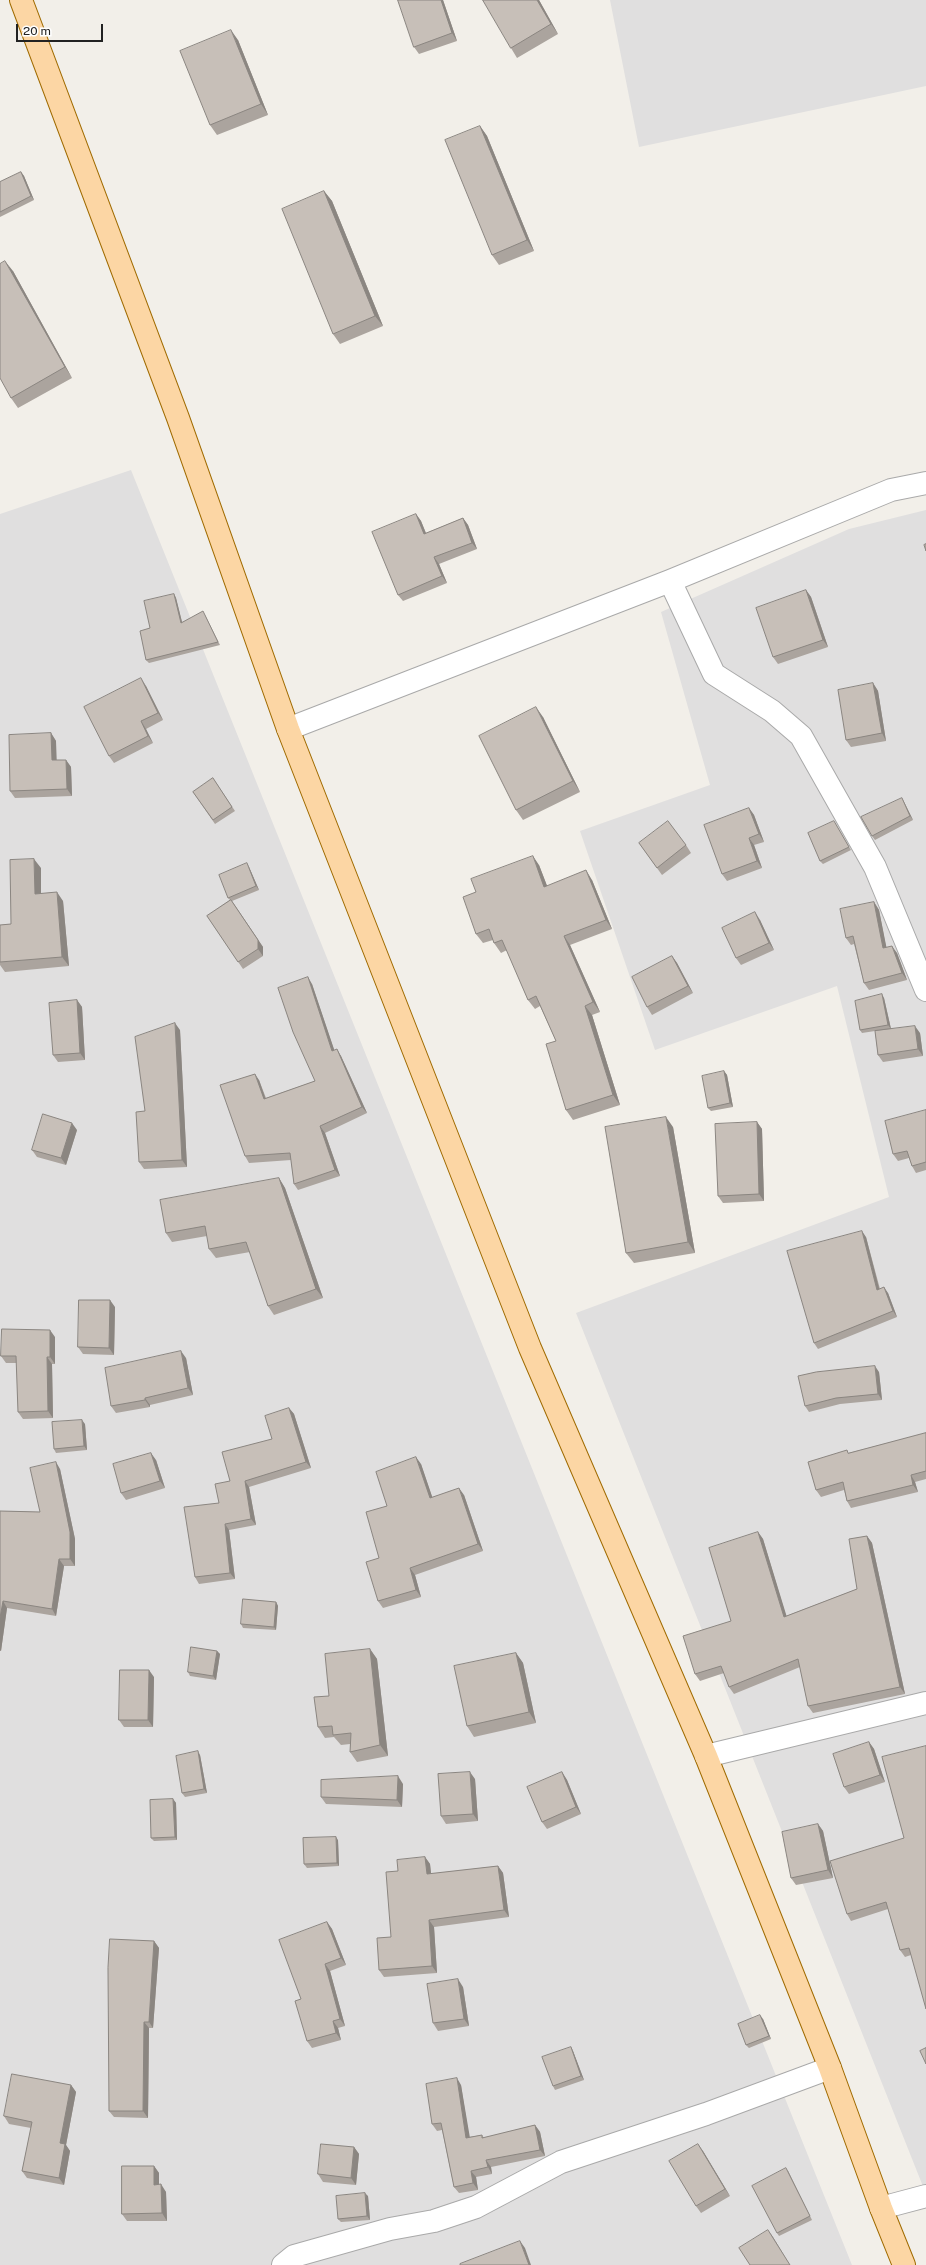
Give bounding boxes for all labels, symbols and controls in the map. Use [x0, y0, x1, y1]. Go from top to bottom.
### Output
scale bar [18, 16, 105, 42]
text: 20 m [23, 24, 51, 38]

